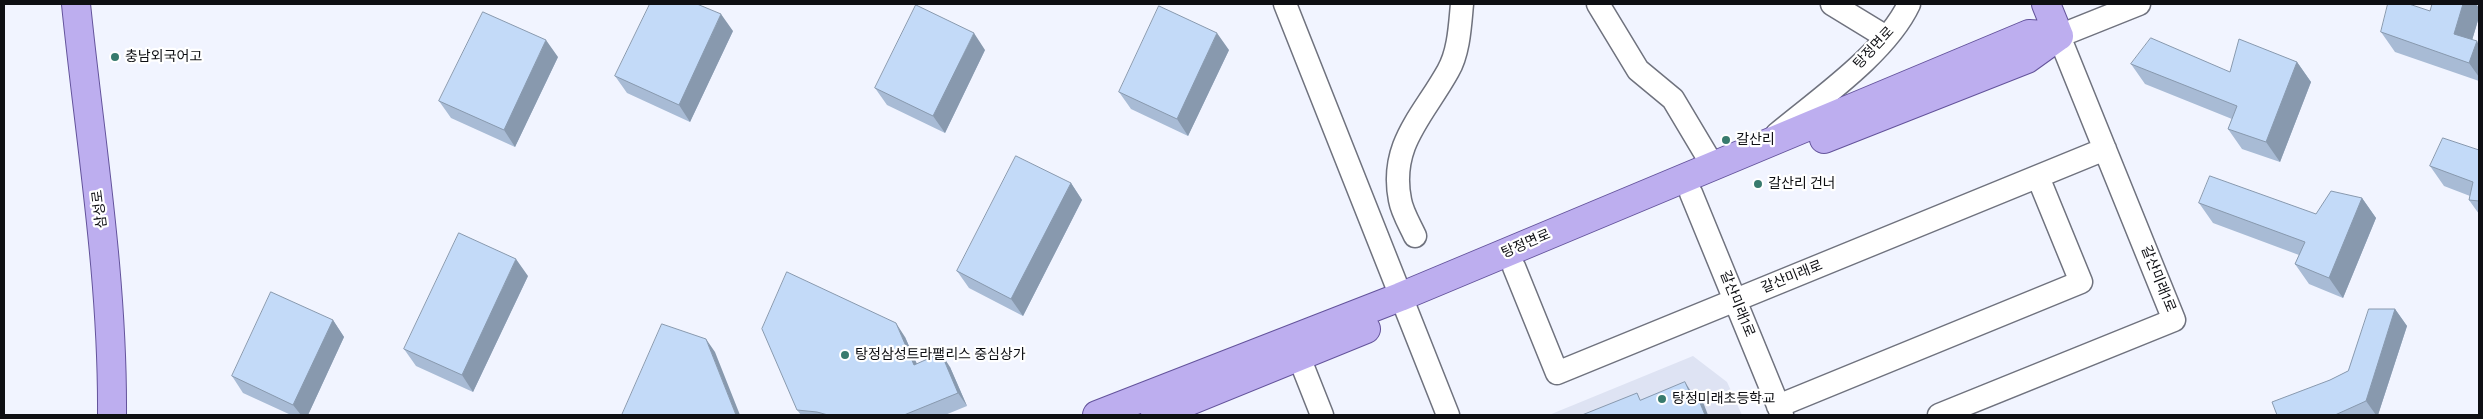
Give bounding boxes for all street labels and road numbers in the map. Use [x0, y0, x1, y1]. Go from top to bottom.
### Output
street label: 탕정면로 [1850, 23, 1898, 73]
street label: 삼성로 [89, 189, 111, 229]
street label: 탕정면로 [1499, 226, 1553, 262]
street label: 갈산미래1로 [2137, 243, 2179, 315]
street label: 갈산미래로 [1759, 257, 1825, 297]
street label: 갈산미래1로 [1716, 268, 1758, 340]

